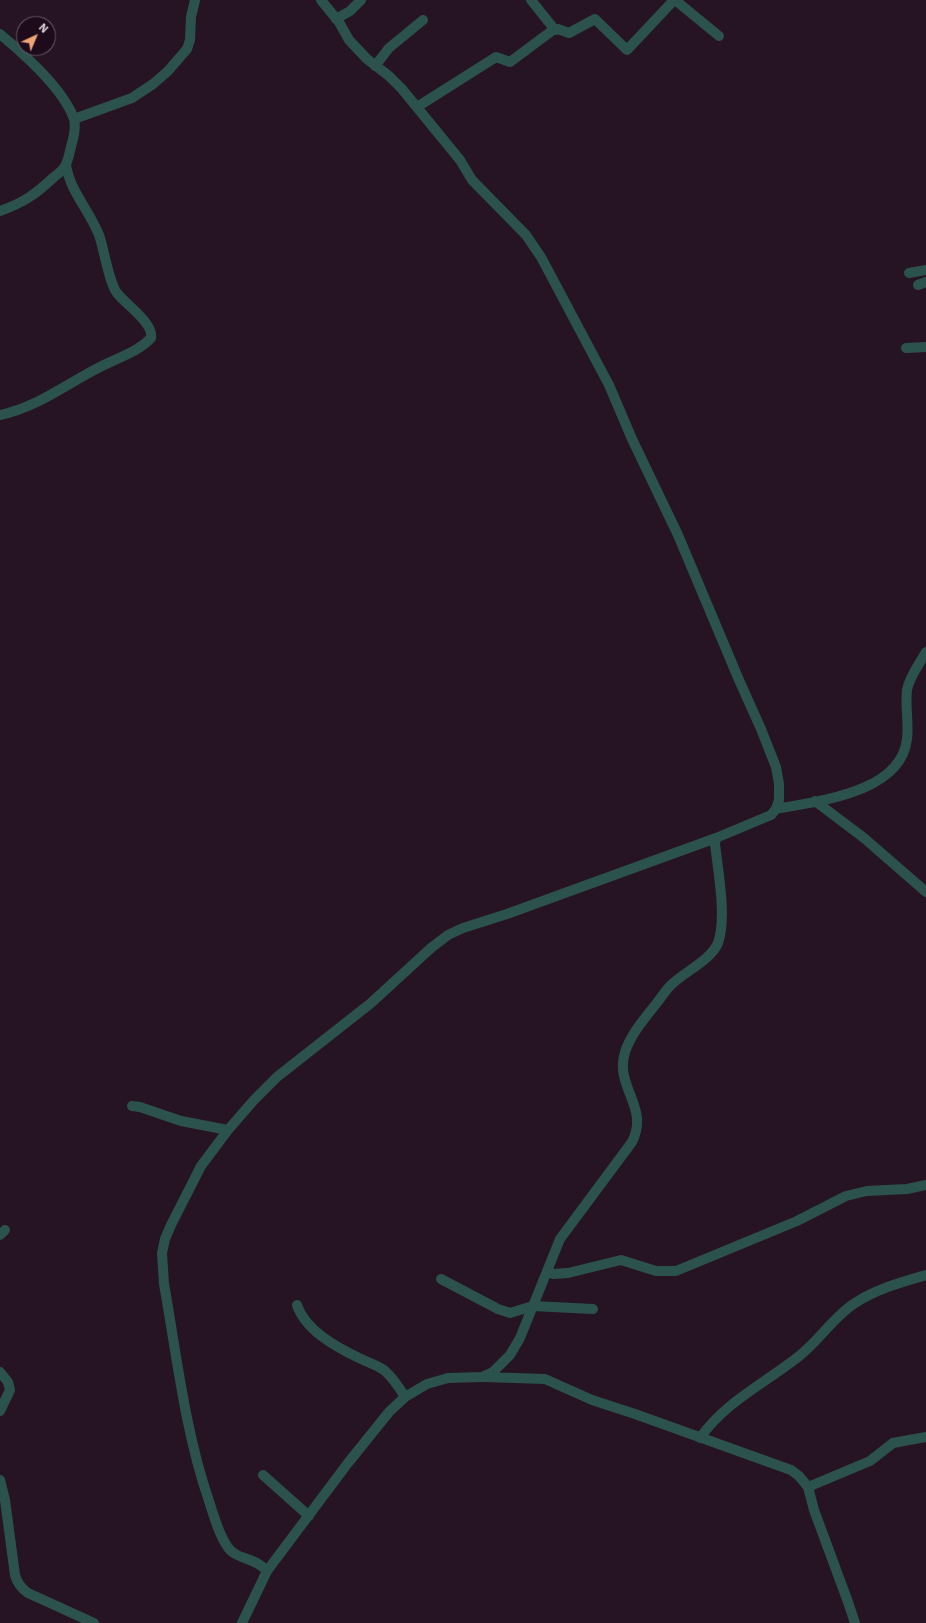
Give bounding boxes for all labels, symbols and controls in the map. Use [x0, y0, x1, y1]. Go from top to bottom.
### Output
north arrow [16, 16, 56, 56]
text: N [36, 20, 51, 36]

